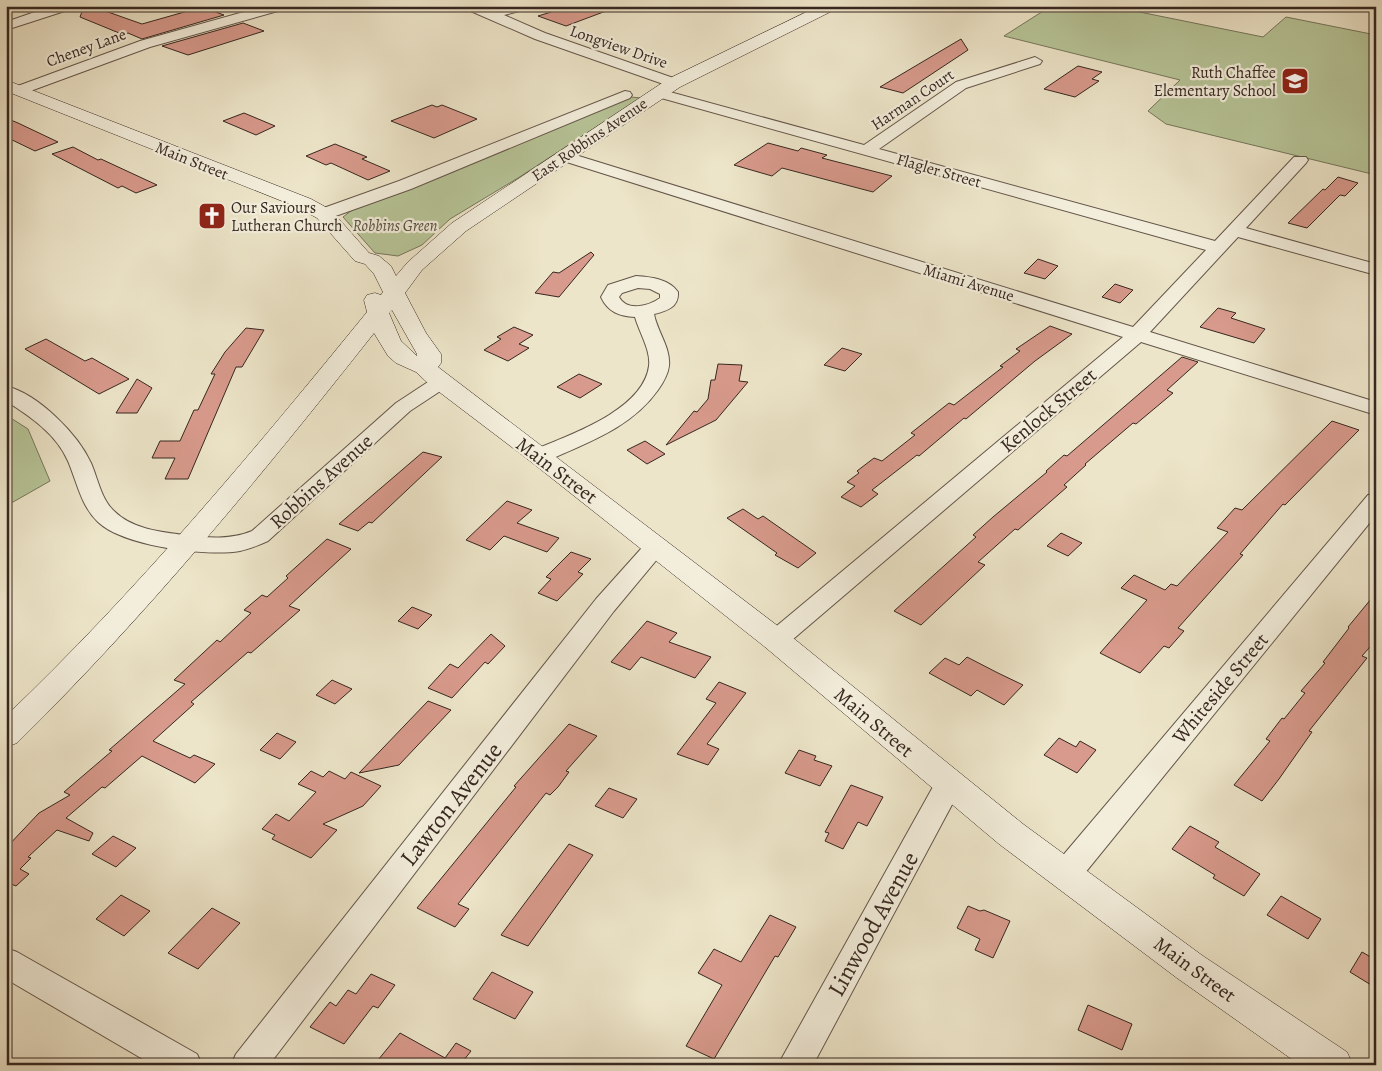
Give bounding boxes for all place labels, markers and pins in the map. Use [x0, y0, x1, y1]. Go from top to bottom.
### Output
place label: Ruth Chaffee Elementary School [1153, 62, 1276, 102]
school or university icon: Ruth Chaffee Elementary School [1280, 66, 1310, 96]
place label: Our Saviours Lutheran Church [231, 197, 343, 237]
church icon: Our Saviours Lutheran Church [197, 201, 227, 231]

